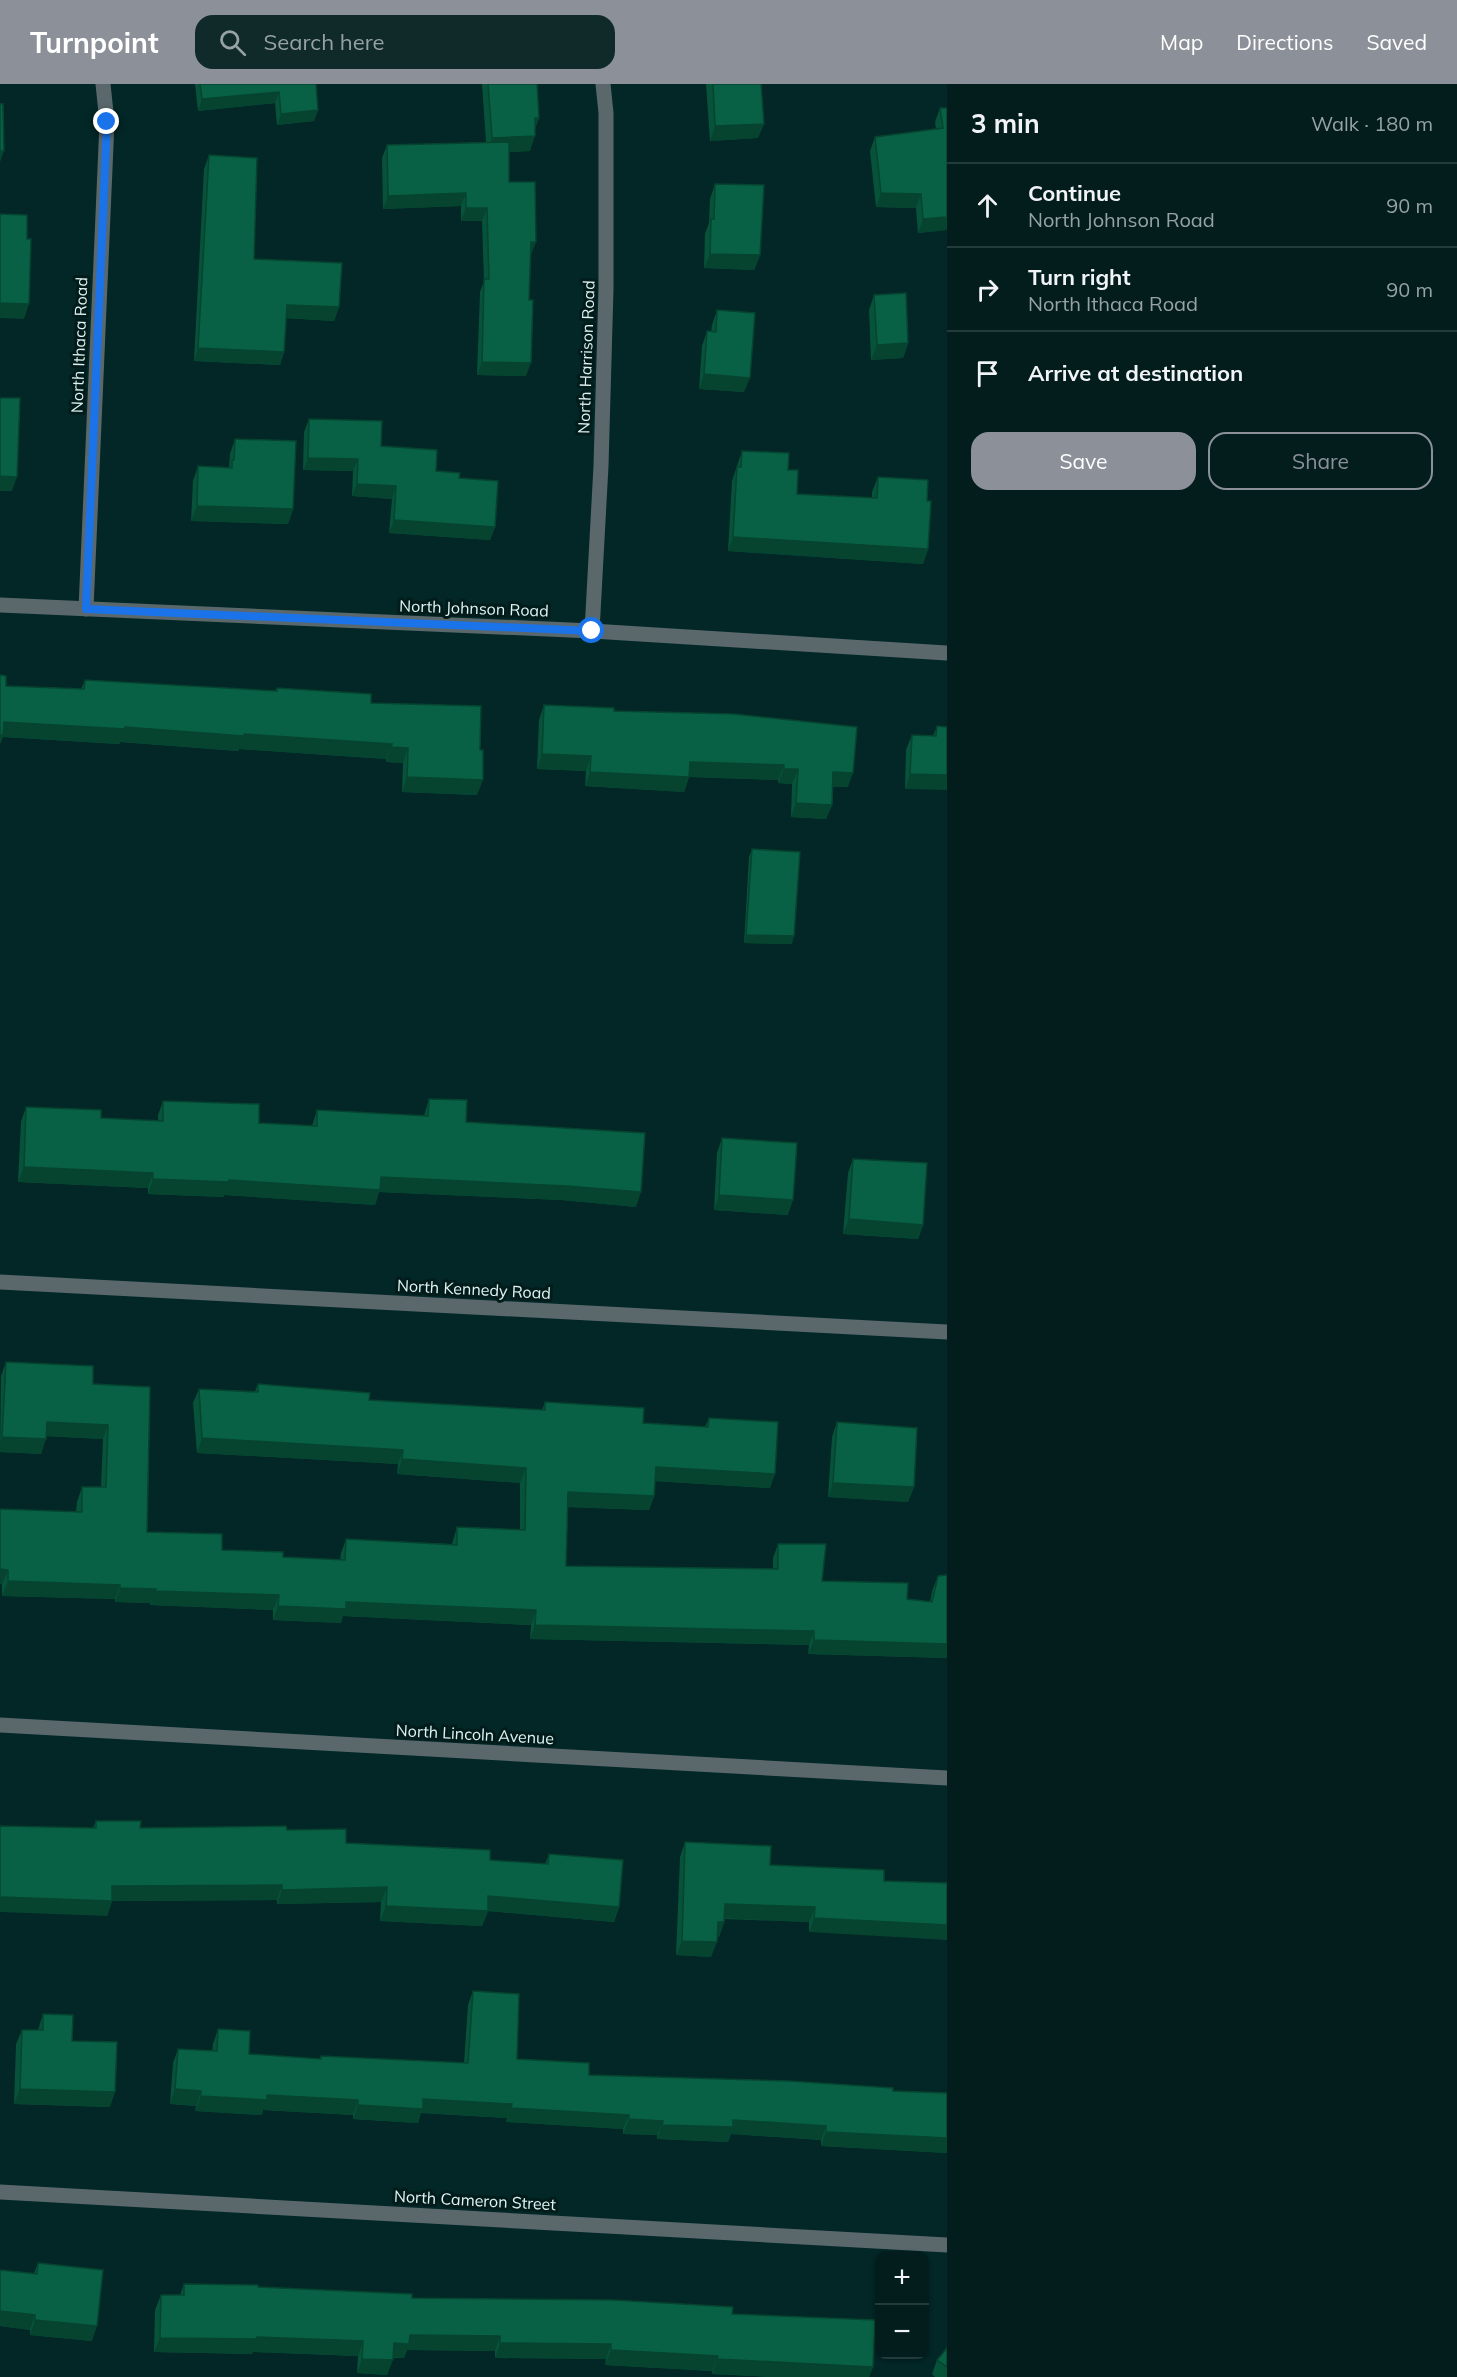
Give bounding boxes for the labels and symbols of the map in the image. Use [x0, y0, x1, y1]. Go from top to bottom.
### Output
route end [93, 108, 119, 134]
street label: North Ithaca Road [67, 277, 91, 413]
street label: North Harrison Road [573, 280, 599, 434]
street label: North Johnson Road [399, 595, 549, 621]
route start [578, 617, 604, 643]
street label: North Kennedy Road [397, 1275, 551, 1303]
street label: North Lincoln Avenue [395, 1720, 555, 1748]
street label: North Cameron Street [394, 2186, 557, 2214]

